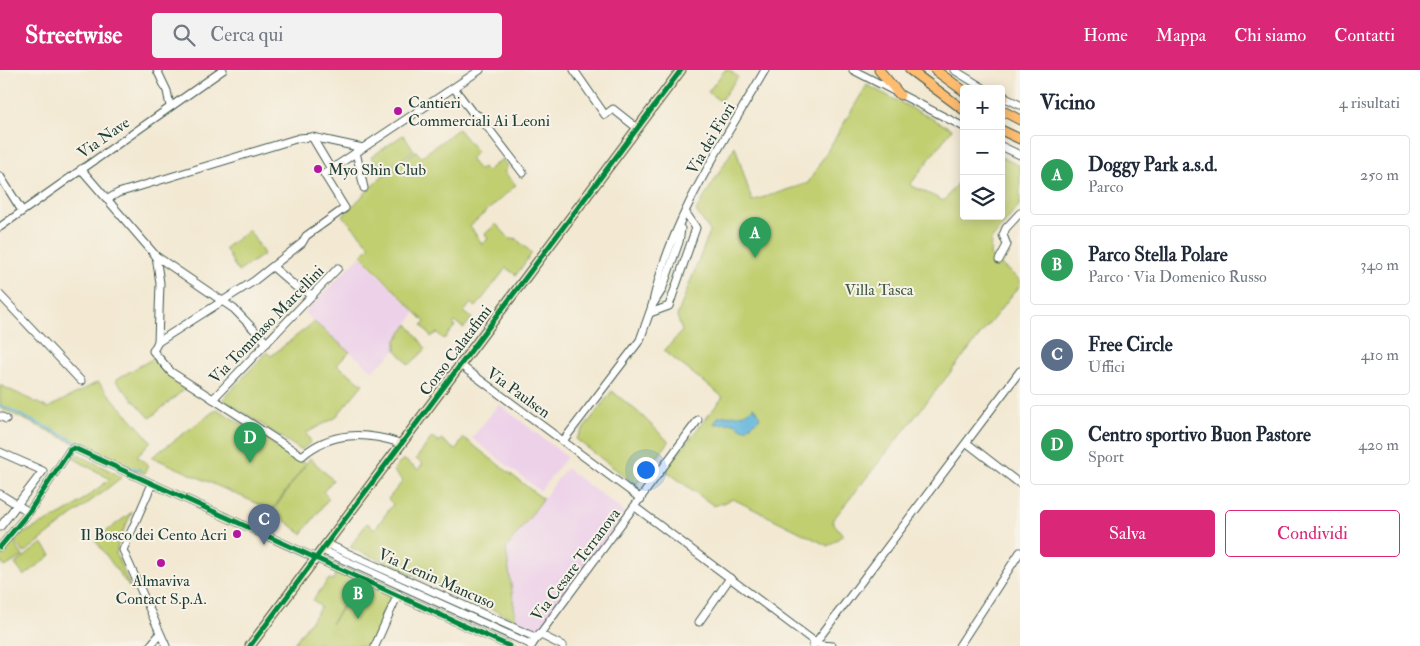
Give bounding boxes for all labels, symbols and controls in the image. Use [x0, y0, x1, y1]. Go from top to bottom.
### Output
search box [152, 13, 502, 58]
text: Streetwise [25, 20, 122, 51]
icon: search [170, 21, 198, 49]
text: Cerca qui [210, 23, 283, 47]
text: Home [1083, 24, 1128, 47]
text: Mappa [1156, 24, 1206, 47]
text: Chi siamo [1234, 24, 1306, 47]
text: Contatti [1334, 24, 1395, 47]
map controls [960, 85, 1005, 220]
button: + [960, 85, 1005, 130]
text: Vicino [1040, 89, 1095, 116]
place label: Cantieri Commerciali Ai Leoni [408, 93, 550, 131]
text: 4 risultati [1339, 93, 1400, 113]
street label: Via dei Fiori [682, 99, 739, 178]
marker: Cantieri Commerciali Ai Leoni [392, 105, 404, 117]
street label: Via Nave [74, 112, 134, 163]
button: − [960, 130, 1005, 175]
text: Doggy Park a.s.d. [1088, 153, 1218, 177]
place label: Myo Shin Club [328, 160, 426, 180]
marker: Myo Shin Club [312, 163, 324, 175]
text: A [1052, 165, 1062, 185]
text: 250 m [1360, 165, 1399, 185]
button: layers [960, 175, 1005, 220]
text: Parco [1088, 177, 1124, 197]
pin: A [739, 217, 771, 258]
text: Parco Stella Polare [1088, 243, 1228, 267]
text: B [1052, 255, 1062, 275]
text: 340 m [1360, 255, 1399, 275]
street label: Via Tommaso Marcellini [205, 261, 328, 388]
text: Parco · Via Domenico Russo [1088, 267, 1267, 287]
park label: Villa Tasca [845, 280, 914, 300]
street label: Corso Calatafimi [415, 301, 496, 400]
text: Free Circle [1088, 333, 1173, 357]
text: C [1051, 345, 1063, 365]
text: 410 m [1361, 345, 1399, 365]
text: Uffici [1088, 357, 1125, 377]
street label: Via Paulsen [483, 363, 554, 423]
pin: D [234, 422, 266, 463]
text: Centro sportivo Buon Pastore [1088, 423, 1311, 447]
text: D [1050, 435, 1064, 455]
text: 420 m [1358, 435, 1399, 455]
text: Sport [1088, 447, 1124, 467]
your location [633, 457, 659, 483]
pin: C [248, 504, 280, 545]
street label: Via Cesare Terranova [527, 504, 625, 625]
button: Salva [1040, 510, 1215, 557]
button: Condividi [1225, 510, 1400, 557]
place label: Il Bosco dei Cento Acri [80, 525, 227, 545]
marker: Il Bosco dei Cento Acri [231, 528, 243, 540]
street label: Via Lenin Mancuso [375, 544, 498, 614]
marker: Almaviva Contact S.p.A. [155, 557, 167, 569]
place label: Almaviva Contact S.p.A. [115, 571, 207, 610]
pin: B [342, 578, 374, 619]

